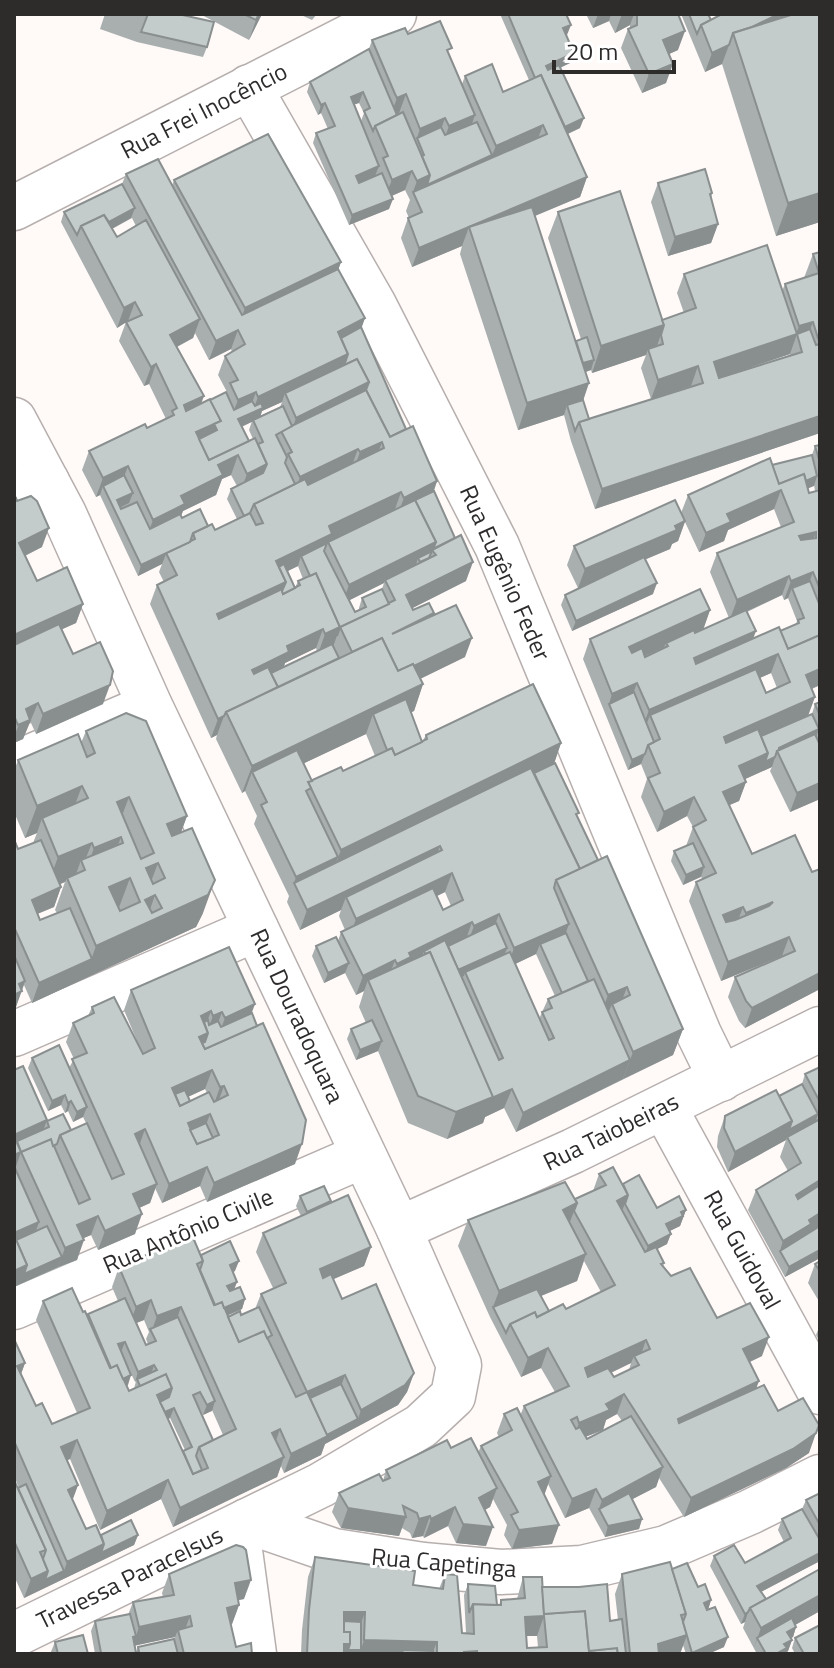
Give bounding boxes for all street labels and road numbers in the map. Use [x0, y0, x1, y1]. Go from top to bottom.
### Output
street label: Rua Frei Inocêncio [114, 53, 293, 168]
street label: Rua Eugênio Feder [451, 479, 561, 666]
street label: Rua Douradoquara [242, 922, 354, 1109]
street label: Rua Taiobeiras [537, 1083, 684, 1179]
street label: Rua Antônio Civile [97, 1178, 278, 1282]
street label: Rua Guidoval [695, 1183, 791, 1316]
street label: Travessa Paracelsus [30, 1516, 229, 1638]
street label: Rua Capetinga [370, 1538, 518, 1586]

